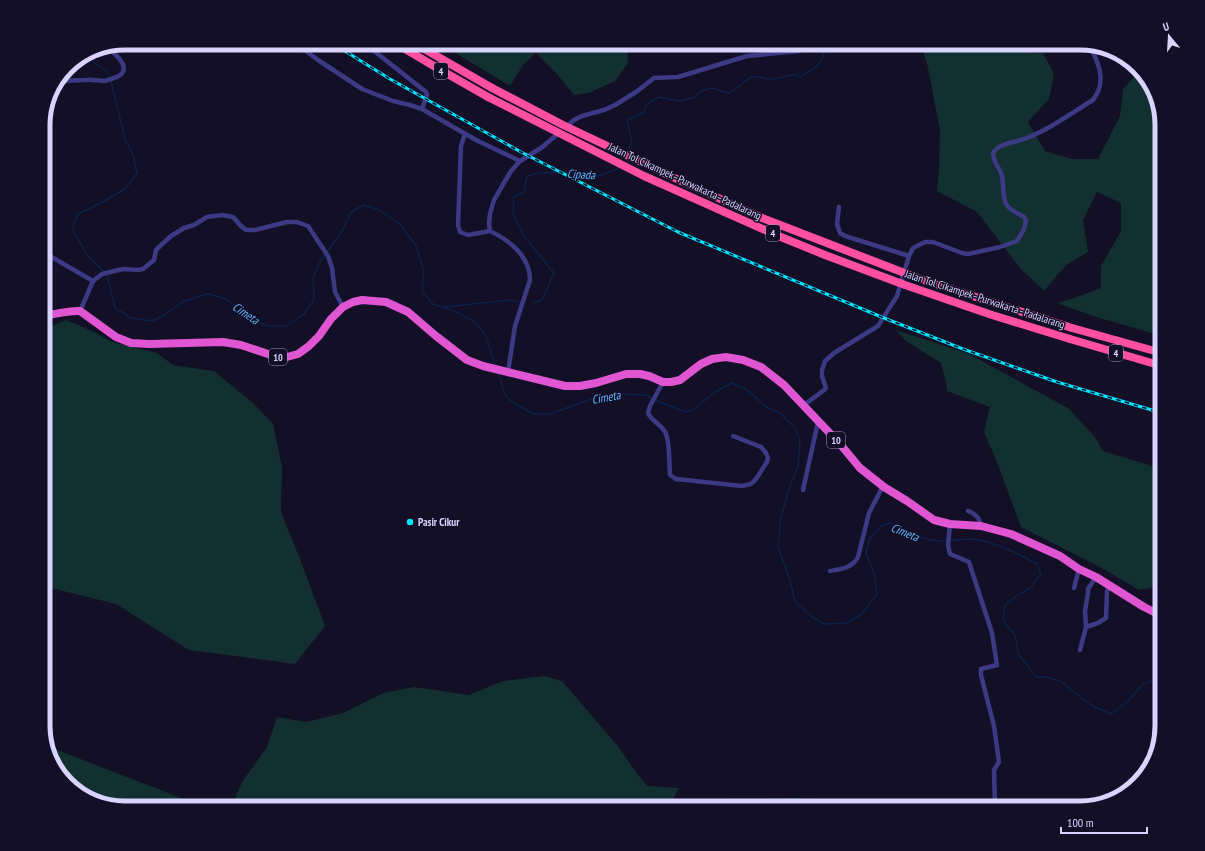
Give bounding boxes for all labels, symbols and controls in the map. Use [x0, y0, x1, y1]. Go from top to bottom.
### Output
north arrow [1149, 16, 1189, 56]
text: U [1161, 19, 1171, 34]
road number: 4 [434, 63, 448, 79]
street label: Jalan Tol Cikampek–Purwakarta–Padalarang [605, 139, 764, 223]
water label: Cipada [567, 166, 597, 182]
road number: 4 [766, 225, 780, 241]
street label: Jalan Tol Cikampek–Purwakarta–Padalarang [902, 266, 1067, 332]
water label: Cimeta [230, 299, 263, 328]
road number: 4 [1109, 345, 1123, 361]
road number: 10 [269, 349, 287, 365]
water label: Cimeta [590, 387, 623, 407]
road number: 10 [827, 432, 845, 448]
place label: Pasir Cikur [418, 515, 460, 529]
marker: Pasir Cikur [405, 517, 415, 527]
water label: Cimeta [889, 520, 922, 545]
scale bar [1061, 809, 1147, 835]
text: 100 m [1067, 815, 1094, 830]

